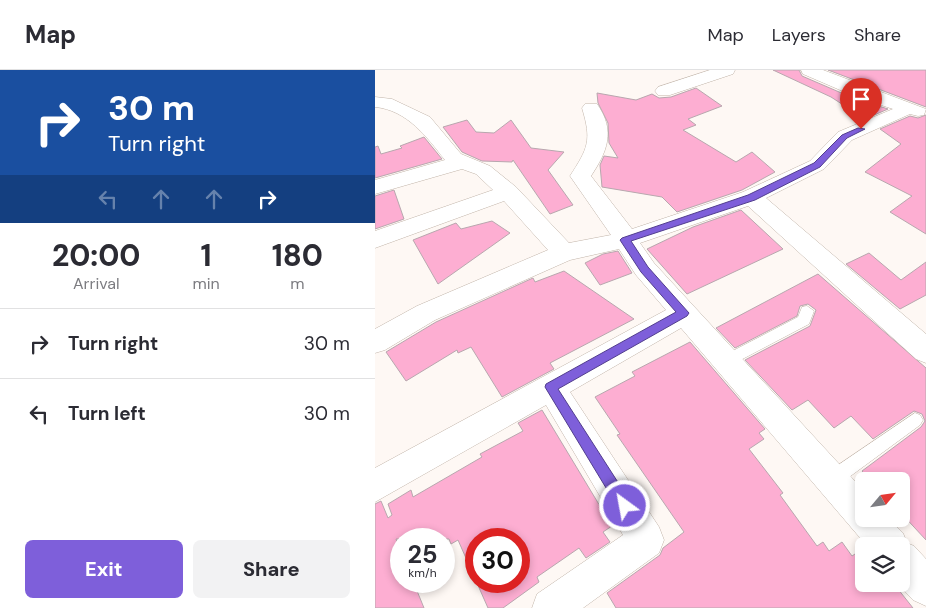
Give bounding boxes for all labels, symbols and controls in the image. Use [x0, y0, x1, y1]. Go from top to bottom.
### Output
text: Map [25, 19, 76, 50]
text: Map [708, 23, 744, 47]
text: Layers [772, 23, 826, 47]
text: Share [854, 23, 901, 47]
pin [840, 78, 882, 129]
text: 30 m [108, 85, 195, 131]
icon: arrive [847, 85, 875, 113]
icon: right [25, 90, 90, 155]
text: Turn right [108, 129, 205, 158]
icon: left [94, 185, 122, 213]
icon: ahead [147, 185, 175, 213]
icon: ahead [200, 185, 228, 213]
icon: right [253, 185, 281, 213]
text: 20:00 [52, 236, 141, 275]
text: 1 [201, 236, 212, 275]
text: 180 [272, 236, 323, 275]
text: Arrival [73, 273, 120, 294]
text: min [192, 273, 220, 294]
text: m [290, 273, 305, 294]
icon: right [25, 330, 53, 358]
text: Turn right [68, 331, 158, 356]
text: 30 m [304, 331, 350, 356]
icon: left [25, 400, 53, 428]
text: Turn left [68, 401, 146, 426]
text: 30 m [304, 401, 350, 426]
north arrow [855, 472, 910, 528]
map controls [855, 472, 910, 592]
position arrow [598, 479, 650, 531]
speed limit sign: 30 [465, 528, 530, 593]
button: layers [855, 537, 910, 592]
text: 25 [408, 538, 437, 571]
button: Exit [25, 540, 183, 598]
button: Share [193, 540, 350, 598]
text: km/h [408, 565, 437, 581]

